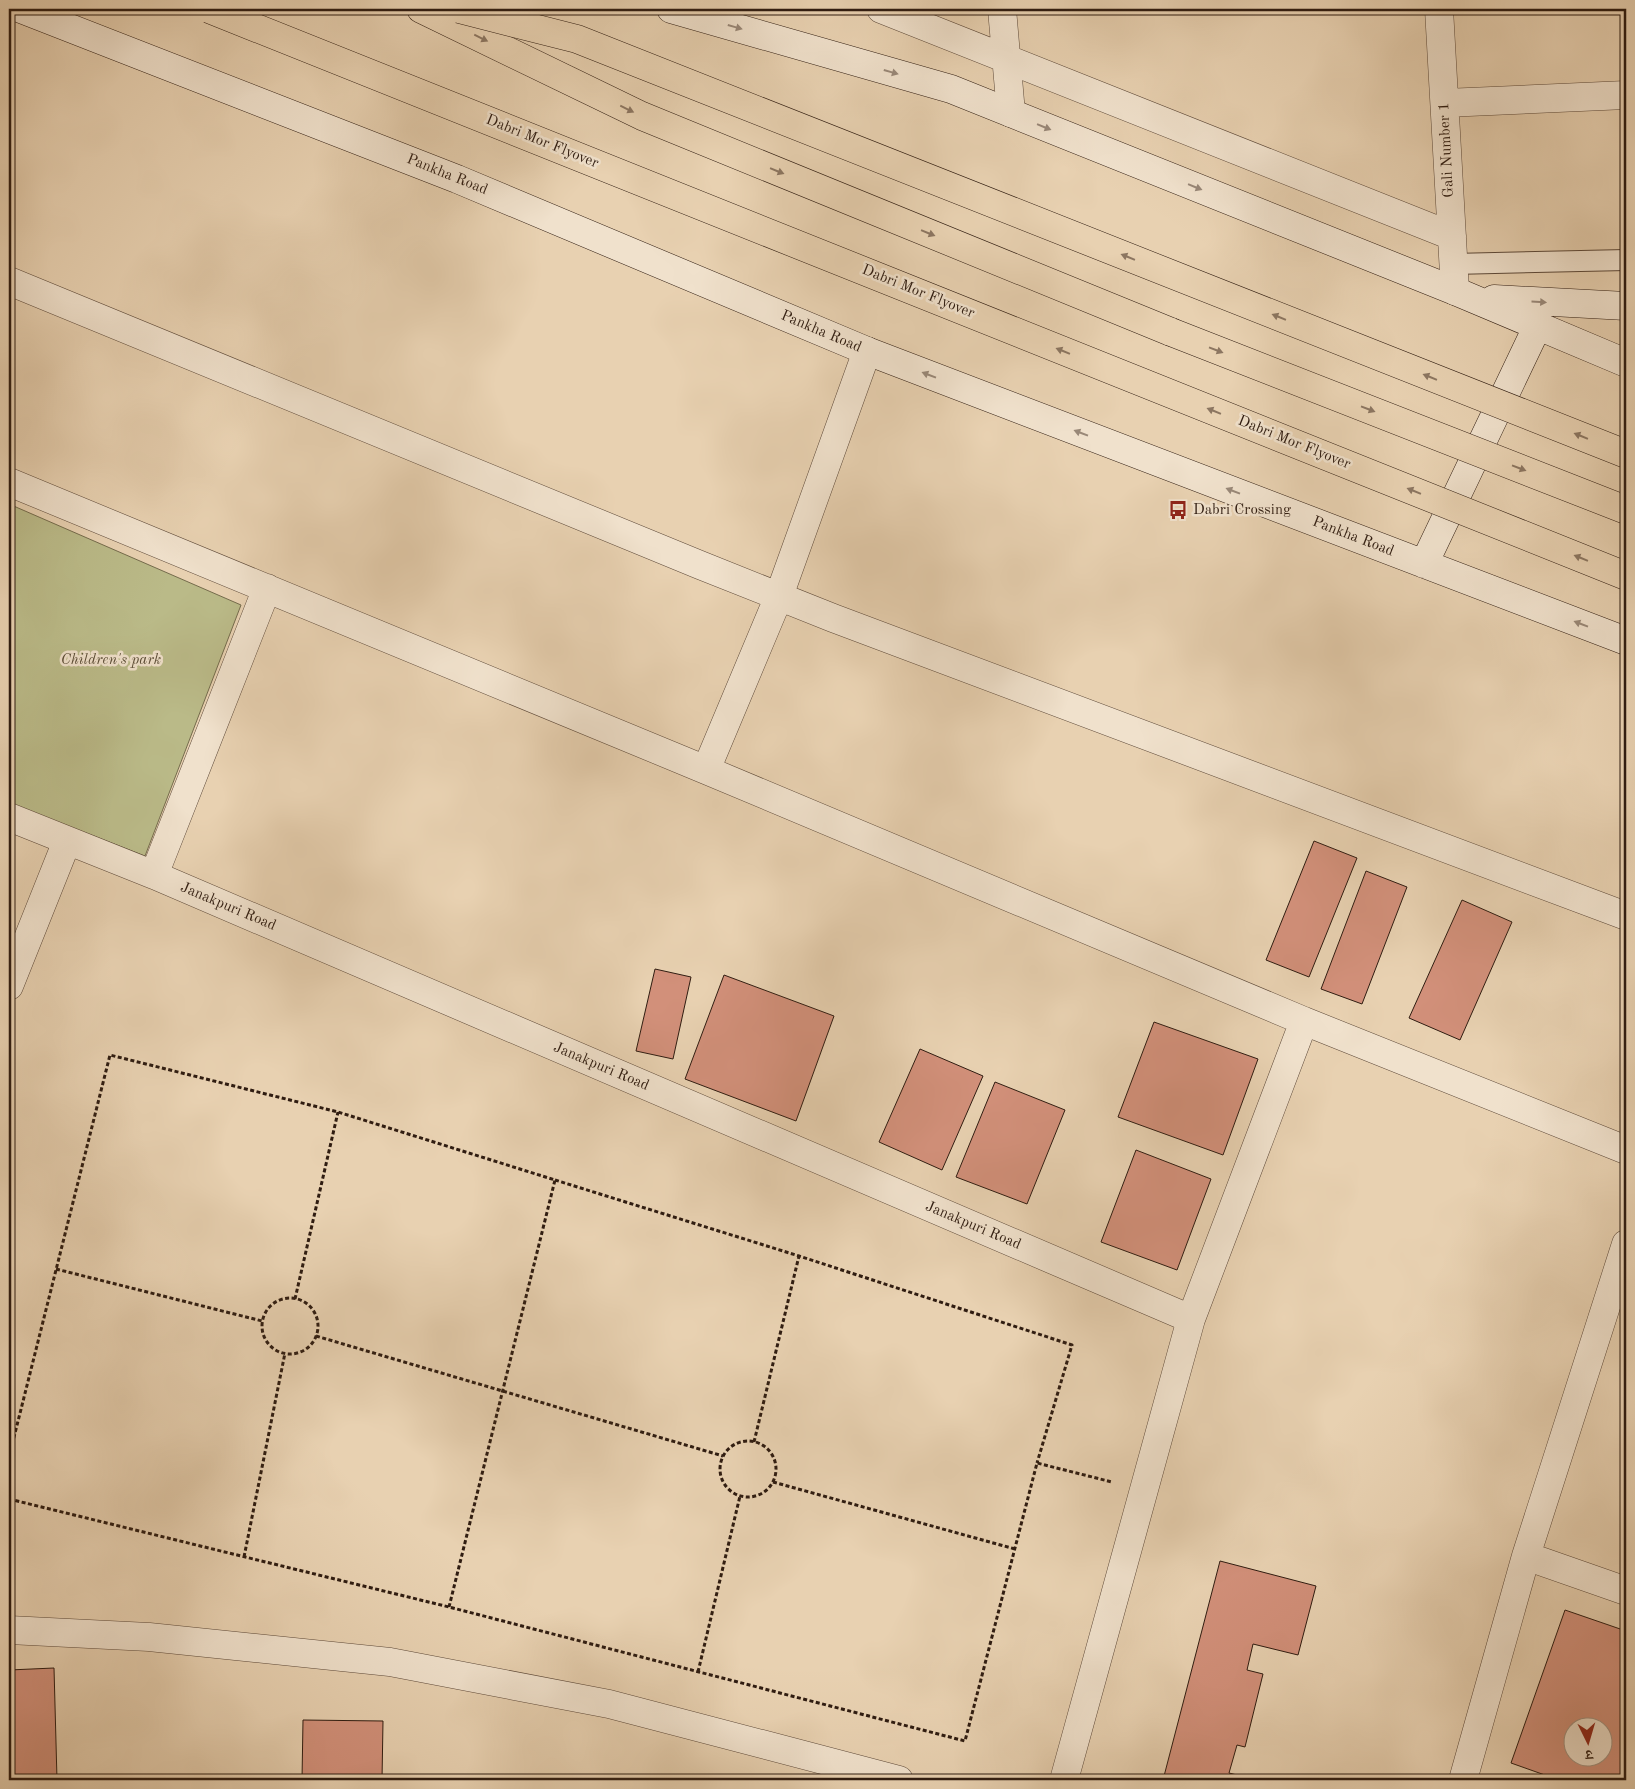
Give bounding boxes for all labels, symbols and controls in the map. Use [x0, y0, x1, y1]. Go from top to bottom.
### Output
one-way arrow [727, 24, 742, 32]
one-way arrow [474, 34, 488, 42]
one-way arrow [883, 68, 899, 76]
street label: Gali Number 1 [1437, 102, 1457, 198]
one-way arrow [620, 105, 634, 113]
street label: Dabri Mor Flyover [484, 113, 600, 171]
one-way arrow [1037, 123, 1051, 131]
street label: Pankha Road [404, 152, 490, 198]
one-way arrow [770, 168, 784, 176]
one-way arrow [1188, 183, 1203, 191]
one-way arrow [920, 230, 935, 237]
one-way arrow [1120, 253, 1135, 260]
street label: Dabri Mor Flyover [860, 263, 976, 321]
one-way arrow [1531, 298, 1547, 306]
street label: Pankha Road [778, 308, 864, 356]
one-way arrow [1271, 313, 1286, 321]
one-way arrow [1056, 346, 1070, 354]
one-way arrow [1209, 346, 1224, 354]
one-way arrow [921, 371, 936, 379]
one-way arrow [1423, 372, 1437, 380]
one-way arrow [1360, 406, 1375, 414]
one-way arrow [1206, 407, 1221, 415]
street label: Dabri Mor Flyover [1236, 414, 1352, 472]
one-way arrow [1073, 429, 1088, 437]
one-way arrow [1574, 432, 1588, 440]
one-way arrow [1512, 465, 1526, 473]
one-way arrow [1407, 486, 1421, 494]
one-way arrow [1225, 487, 1240, 495]
bus stop icon: Dabri Crossing [1167, 499, 1189, 521]
place label: Dabri Crossing [1193, 503, 1291, 518]
street label: Pankha Road [1310, 515, 1396, 559]
one-way arrow [1574, 553, 1588, 561]
one-way arrow [1573, 620, 1588, 628]
park label: Children's park [61, 653, 161, 668]
street label: Janakpuri Road [178, 880, 278, 934]
street label: Janakpuri Road [551, 1040, 651, 1094]
street label: Janakpuri Road [923, 1199, 1023, 1253]
north arrow [1562, 1716, 1612, 1766]
text: उ [1584, 1747, 1594, 1761]

